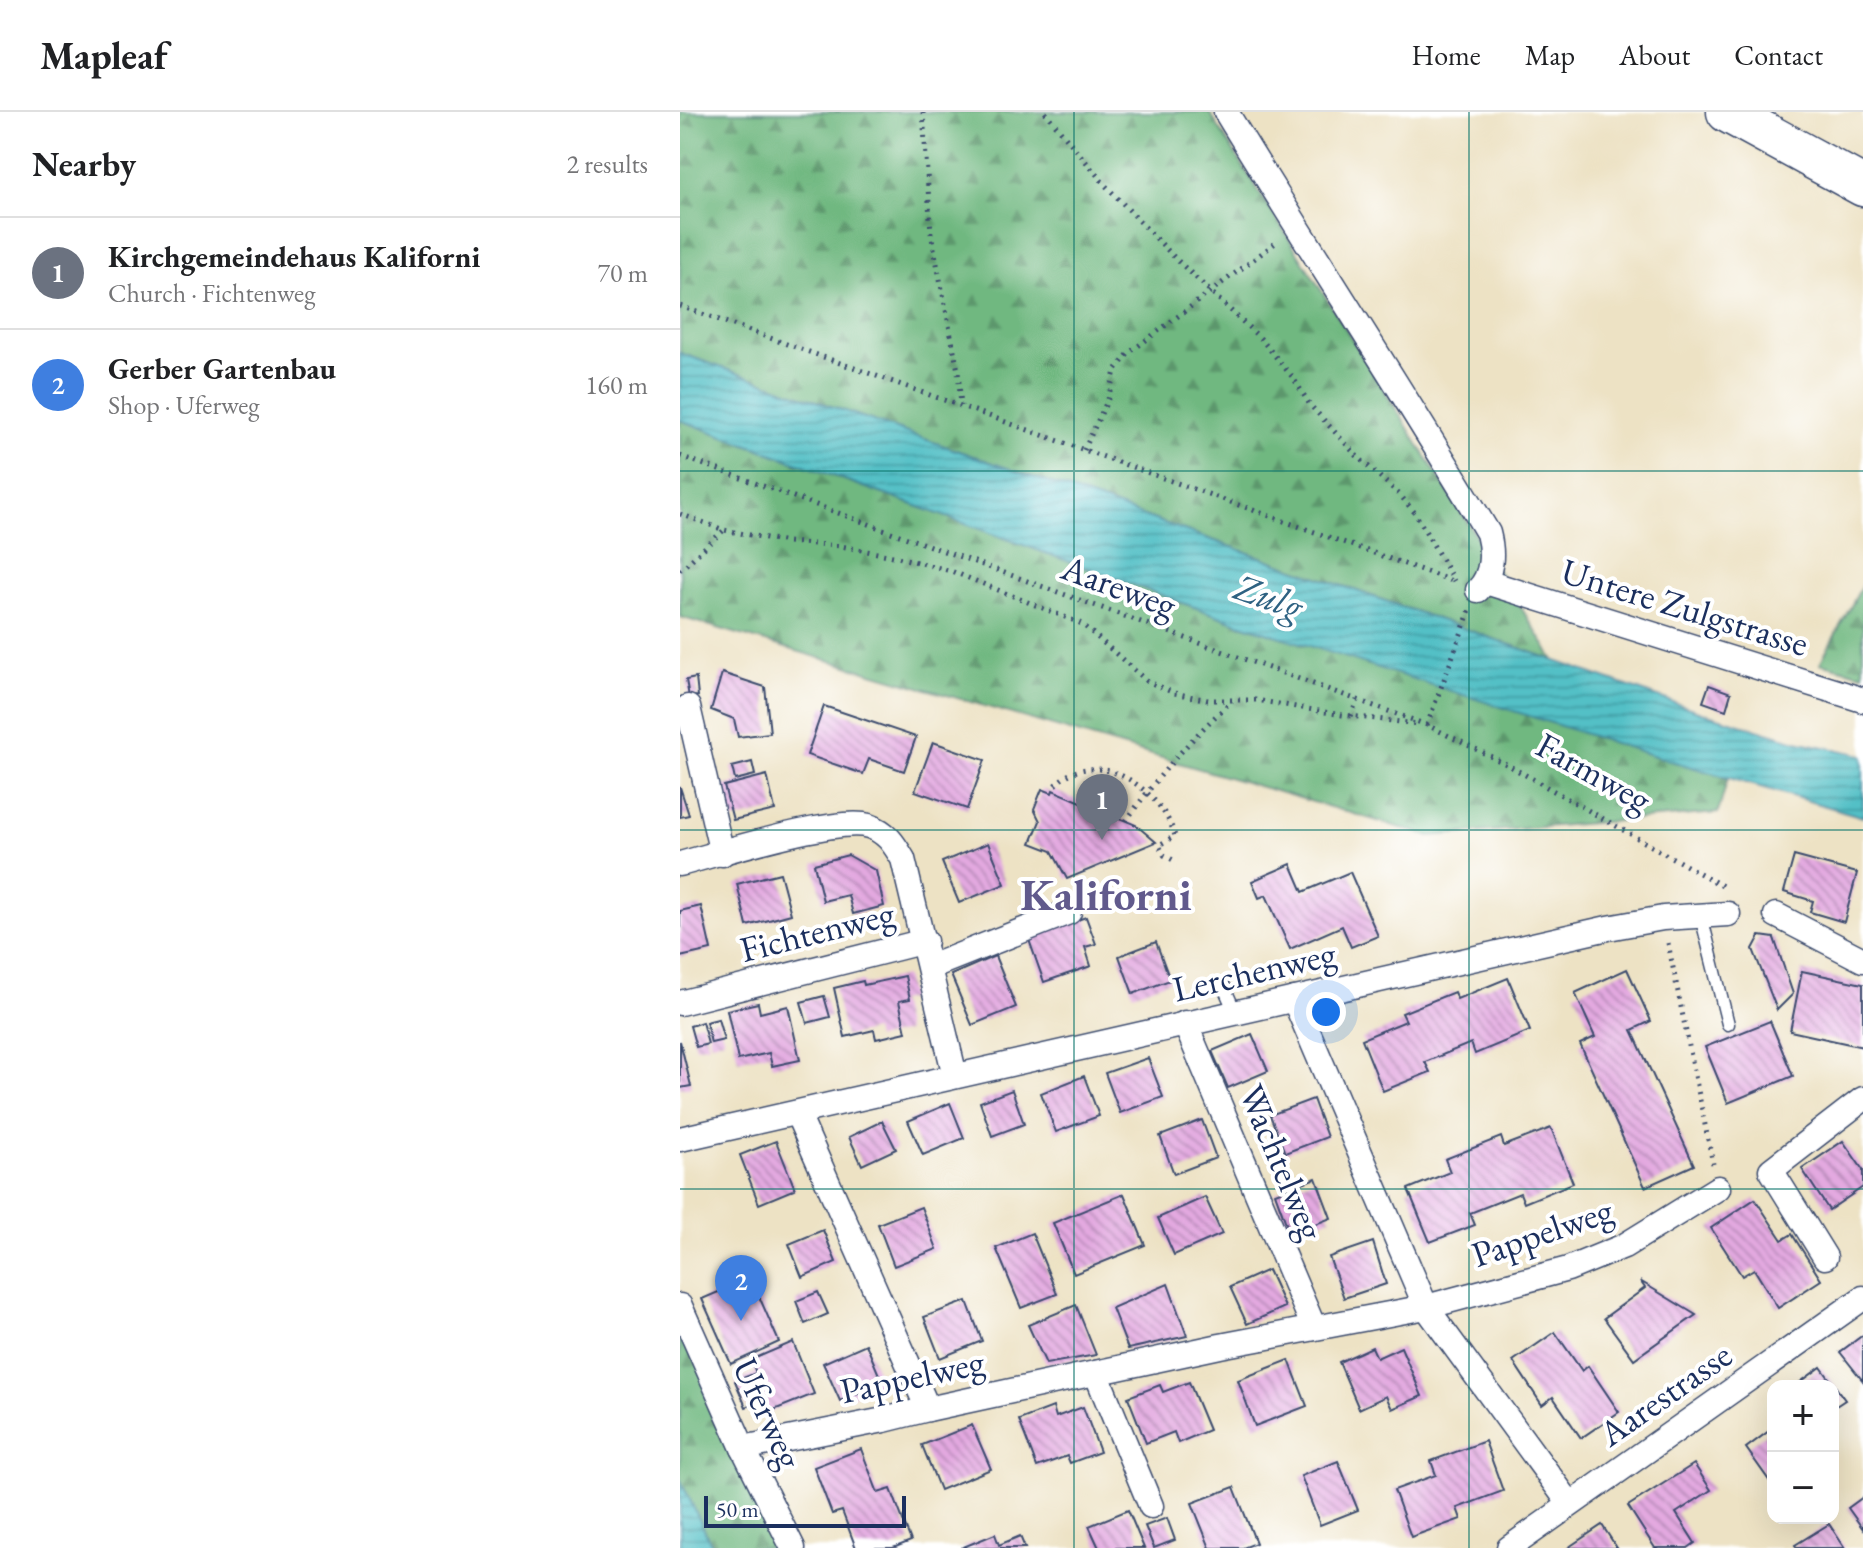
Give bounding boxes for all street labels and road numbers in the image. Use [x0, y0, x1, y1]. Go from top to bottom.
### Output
street label: Aareweg [1054, 543, 1183, 629]
street label: Untere Zulgstrasse [1556, 547, 1814, 667]
street label: Farmweg [1528, 721, 1660, 823]
street label: Fichtenweg [735, 889, 899, 973]
street label: Lerchenweg [1168, 929, 1340, 1013]
street label: Wachtelweg [1228, 1077, 1336, 1247]
street label: Pappelweg [1465, 1186, 1619, 1278]
street label: Aarestrasse [1588, 1331, 1741, 1457]
street label: Pappelweg [836, 1338, 989, 1414]
street label: Uferweg [722, 1350, 814, 1476]

